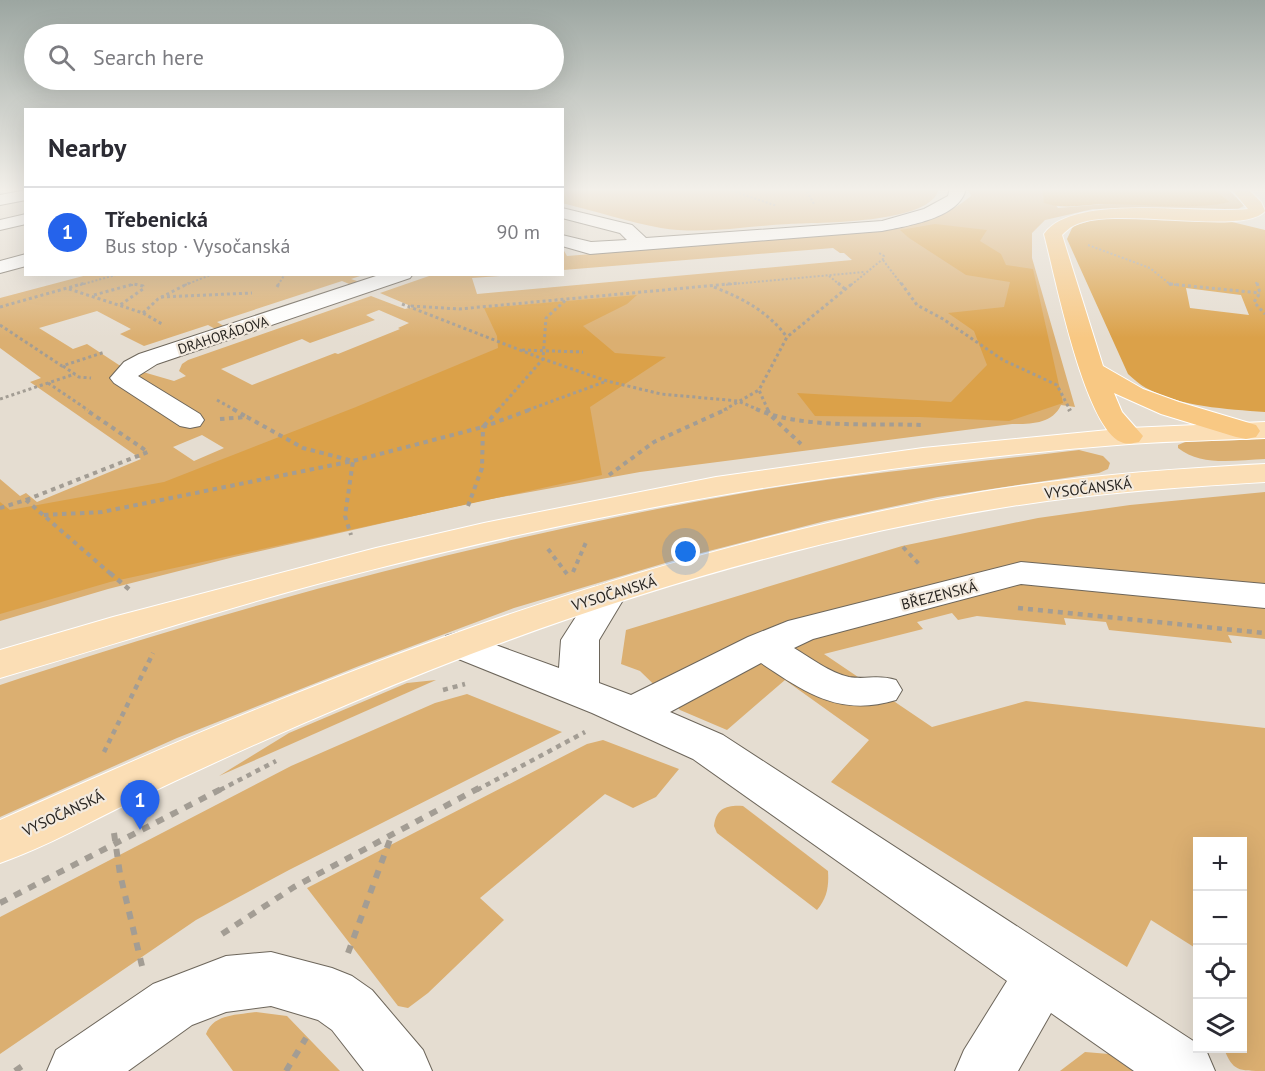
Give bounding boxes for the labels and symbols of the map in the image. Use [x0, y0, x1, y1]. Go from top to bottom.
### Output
street label: DRAHORÁDOVA [175, 312, 271, 358]
street label: VYSOČANSKÁ [1042, 473, 1133, 503]
your location [671, 537, 700, 566]
street label: VYSOČANSKÁ [568, 571, 659, 615]
street label: BŘEZENSKÁ [899, 576, 979, 614]
pin: 1 [120, 780, 160, 830]
street label: VYSOČANSKÁ [18, 786, 107, 841]

